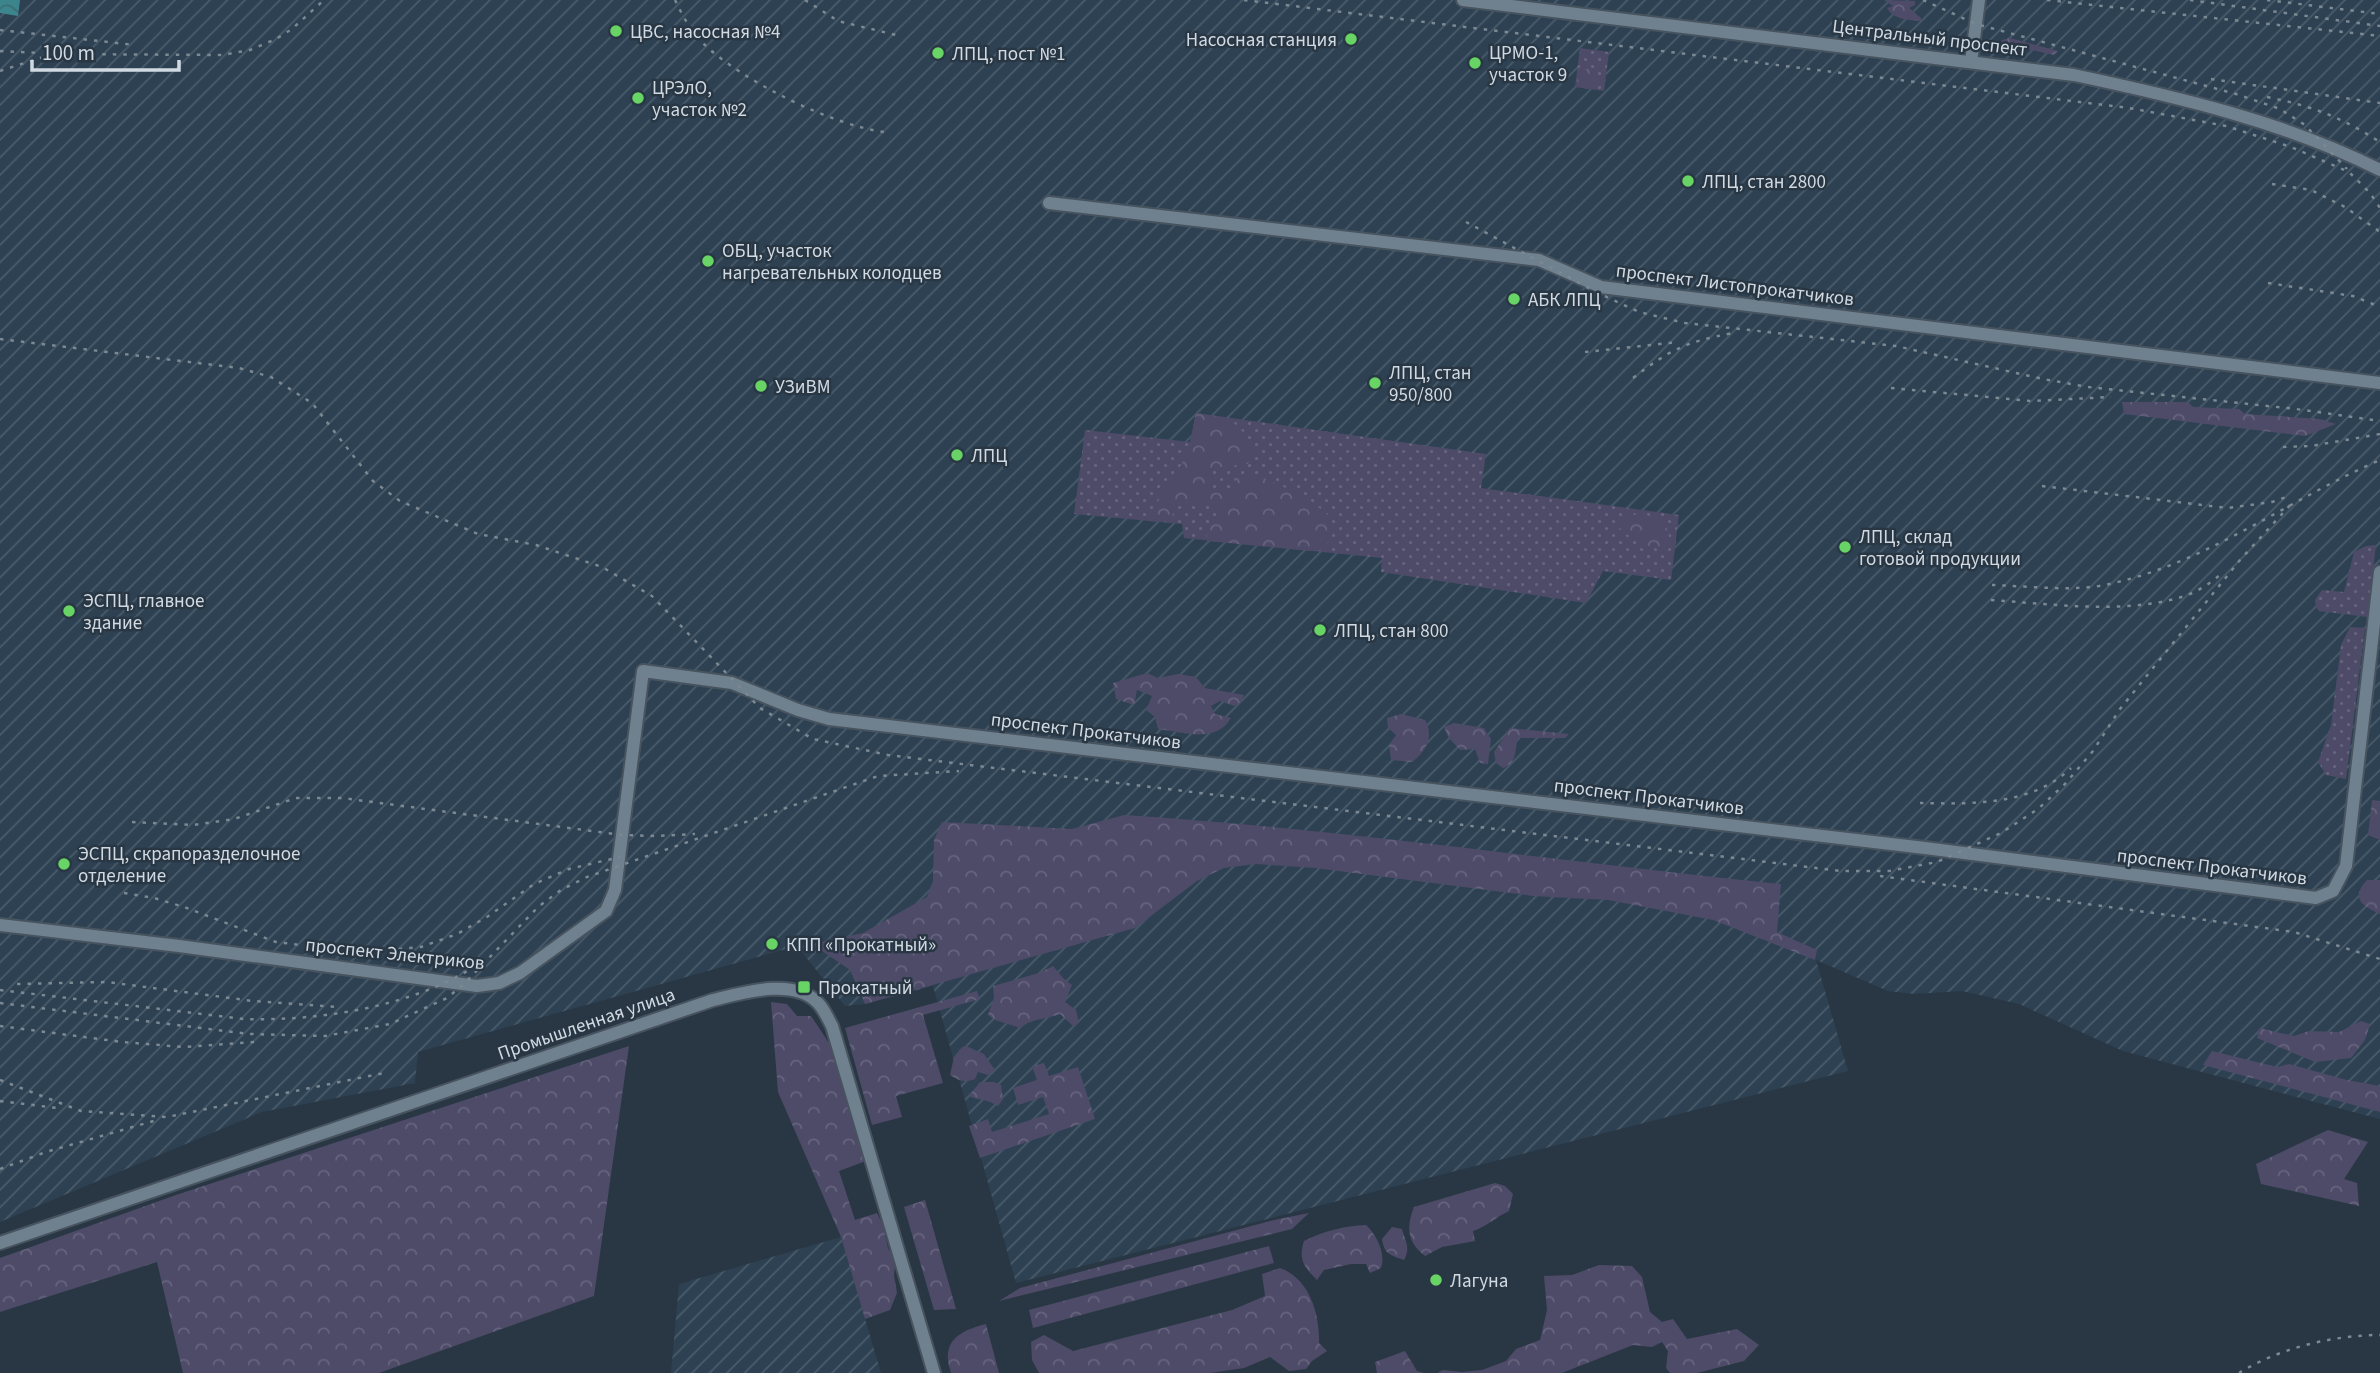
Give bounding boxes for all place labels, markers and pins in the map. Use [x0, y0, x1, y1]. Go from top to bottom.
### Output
place label: ЦВС, насосная №4 [630, 19, 780, 46]
marker: ЦВС, насосная №4 [608, 23, 624, 39]
place label: Насосная станция [1186, 27, 1337, 54]
marker: Насосная станция [1343, 31, 1359, 47]
place label: ЦРМО-1, участок 9 [1489, 40, 1567, 89]
place label: ЛПЦ, пост №1 [952, 41, 1066, 68]
marker: ЛПЦ, пост №1 [930, 45, 946, 61]
marker: ЦРМО-1, участок 9 [1467, 55, 1483, 71]
place label: ЦРЭлО, участок №2 [652, 75, 747, 124]
marker: ЦРЭлО, участок №2 [630, 90, 646, 106]
place label: ЛПЦ, стан 2800 [1702, 169, 1826, 196]
marker: ЛПЦ, стан 2800 [1680, 173, 1696, 189]
place label: ОБЦ, участок нагревательных колодцев [722, 238, 942, 287]
marker: ОБЦ, участок нагревательных колодцев [700, 253, 716, 269]
place label: АБК ЛПЦ [1528, 287, 1601, 314]
marker: АБК ЛПЦ [1506, 291, 1522, 307]
place label: ЛПЦ, стан 950/800 [1389, 360, 1471, 409]
place label: УЗиВМ [775, 374, 831, 401]
marker: ЛПЦ, стан 950/800 [1367, 375, 1383, 391]
marker: УЗиВМ [753, 378, 769, 394]
place label: ЛПЦ [971, 443, 1007, 470]
marker: ЛПЦ [949, 447, 965, 463]
place label: ЛПЦ, склад готовой продукции [1859, 524, 2021, 573]
marker: ЛПЦ, склад готовой продукции [1837, 539, 1853, 555]
place label: ЭСПЦ, главное здание [83, 588, 204, 637]
marker: ЭСПЦ, главное здание [61, 603, 77, 619]
place label: ЛПЦ, стан 800 [1334, 618, 1449, 645]
marker: ЛПЦ, стан 800 [1312, 622, 1328, 638]
place label: ЭСПЦ, скрапоразделочное отделение [78, 841, 300, 890]
marker: ЭСПЦ, скрапоразделочное отделение [56, 856, 72, 872]
place label: КПП «Прокатный» [786, 932, 936, 959]
marker: КПП «Прокатный» [764, 936, 780, 952]
place label: Прокатный [818, 975, 913, 1002]
marker: Прокатный [796, 979, 812, 995]
place label: Лагуна [1450, 1268, 1508, 1295]
marker: Лагуна [1428, 1272, 1444, 1288]

